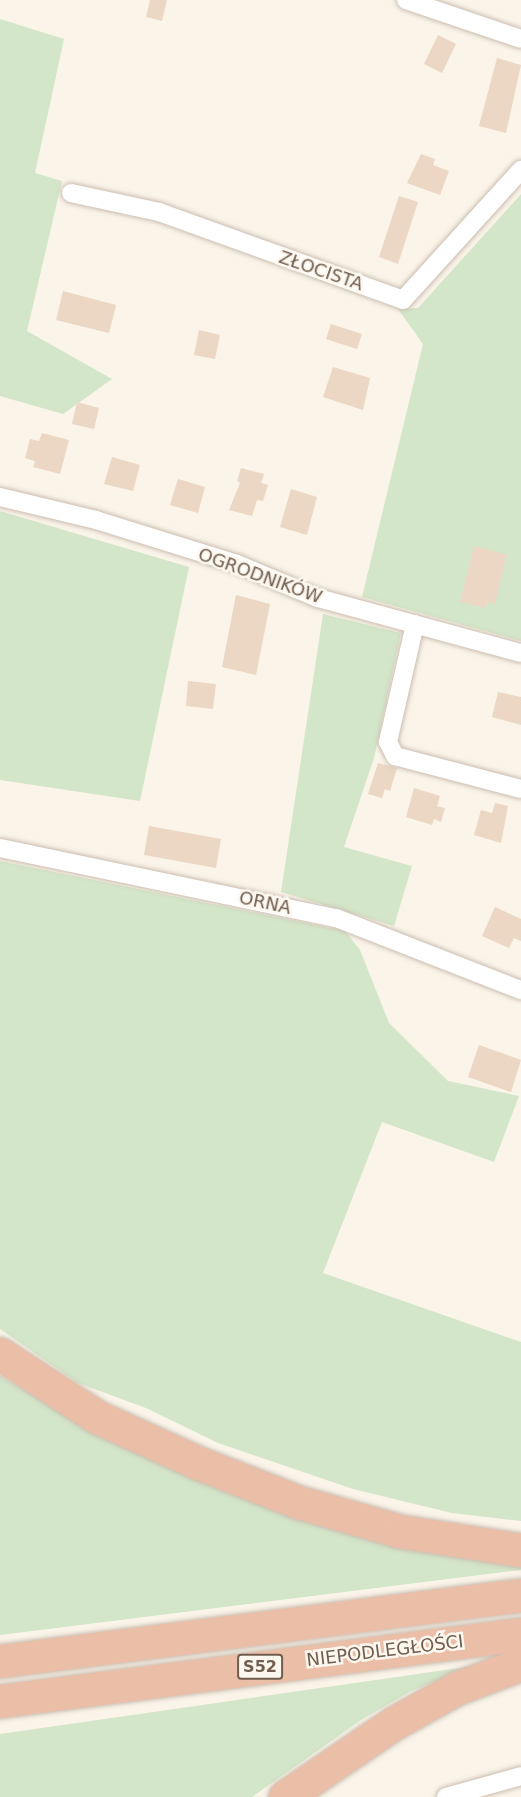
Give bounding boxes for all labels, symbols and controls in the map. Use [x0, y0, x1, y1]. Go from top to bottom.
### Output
street label: ZŁOCISTA [276, 246, 366, 296]
street label: OGRODNIKÓW [195, 544, 325, 608]
street label: ORNA [237, 887, 293, 919]
street label: NIEPODLEGŁOŚCI [305, 1631, 465, 1671]
road number: S52 [236, 1654, 284, 1680]

